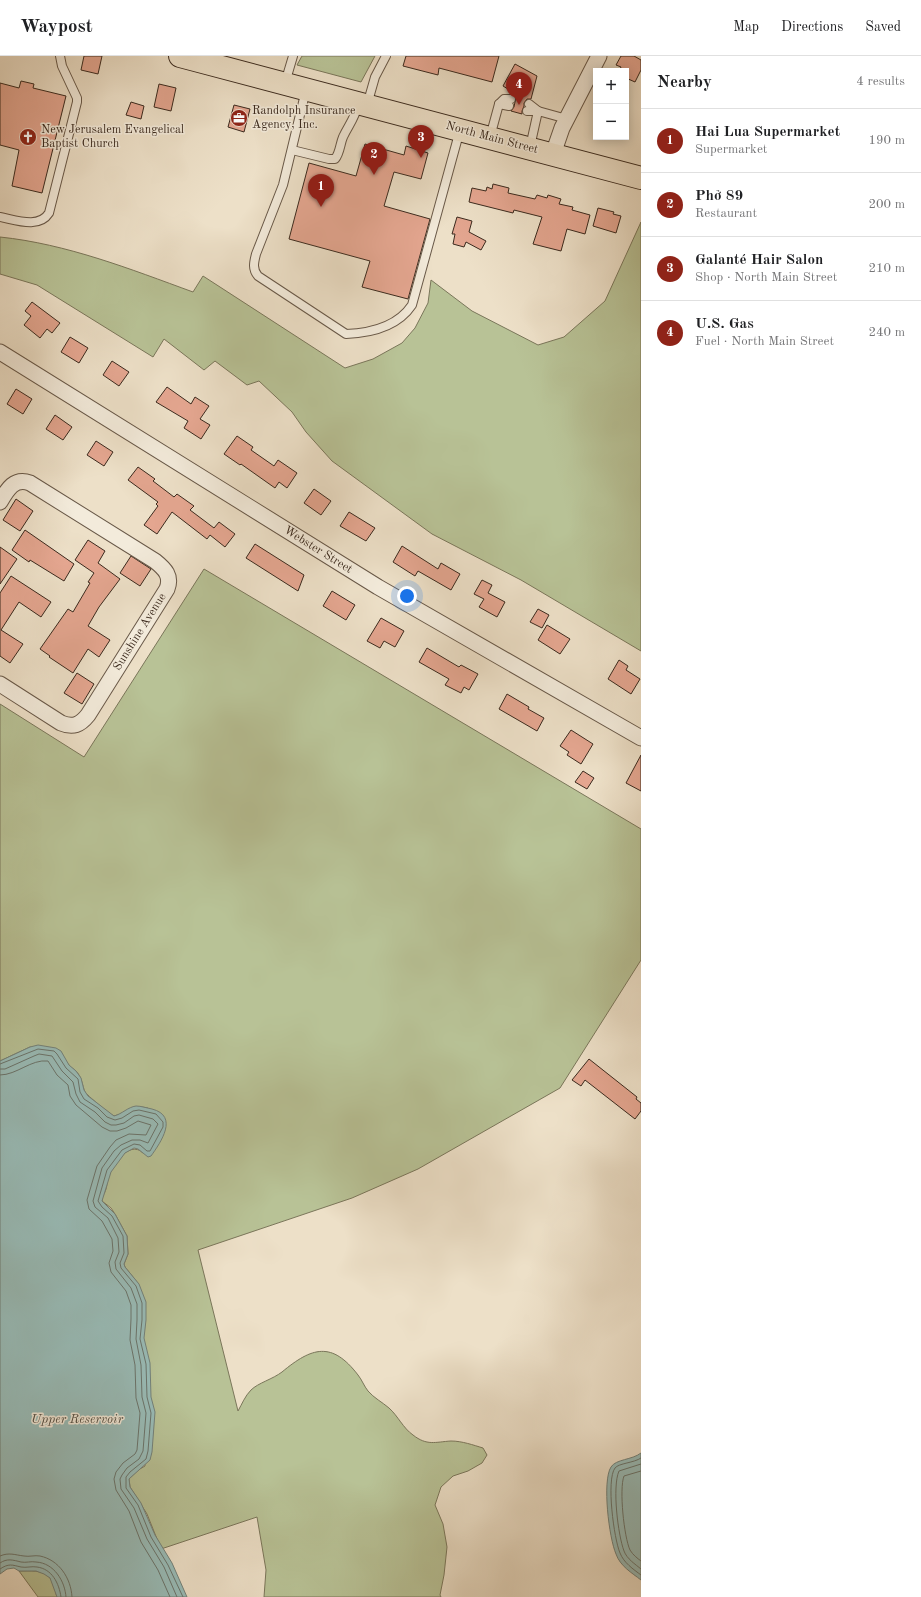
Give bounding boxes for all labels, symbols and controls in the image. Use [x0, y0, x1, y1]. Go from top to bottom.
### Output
text: Waypost [20, 18, 93, 37]
text: Map [733, 20, 759, 34]
text: Directions [781, 20, 843, 34]
text: Saved [865, 20, 901, 34]
map controls [593, 68, 629, 140]
button: + [593, 68, 629, 104]
pin: 4 [506, 72, 532, 105]
text: Nearby [657, 74, 712, 91]
text: 4 results [856, 75, 905, 88]
button: − [593, 104, 629, 140]
place label: Randolph Insurance Agency, Inc. [252, 105, 356, 131]
office icon: Randolph Insurance Agency, Inc. [229, 108, 249, 128]
street label: North Main Street [445, 120, 539, 156]
place label: New Jerusalem Evangelical Baptist Church [41, 124, 184, 150]
pin: 3 [408, 125, 434, 158]
text: Hai Lua Supermarket [695, 125, 840, 140]
church icon: New Jerusalem Evangelical Baptist Church [18, 127, 38, 147]
text: 1 [666, 134, 674, 147]
text: 190 m [868, 134, 905, 147]
pin: 2 [361, 142, 387, 175]
text: Supermarket [695, 143, 767, 156]
pin: 1 [308, 174, 334, 207]
text: Phở 89 [695, 189, 743, 204]
text: 2 [666, 198, 674, 211]
text: 200 m [868, 198, 905, 211]
text: Restaurant [695, 207, 757, 220]
text: Galanté Hair Salon [695, 253, 823, 268]
text: 3 [666, 262, 674, 275]
text: 210 m [868, 262, 905, 275]
text: Shop · North Main Street [695, 271, 837, 284]
text: U.S. Gas [695, 317, 754, 332]
text: 4 [666, 326, 674, 339]
text: 240 m [868, 326, 905, 339]
text: Fuel · North Main Street [695, 335, 834, 348]
street label: Webster Street [282, 524, 354, 576]
your location [397, 586, 417, 606]
street label: Sunshine Avenue [111, 591, 169, 673]
water label: Upper Reservoir [31, 1413, 123, 1426]

